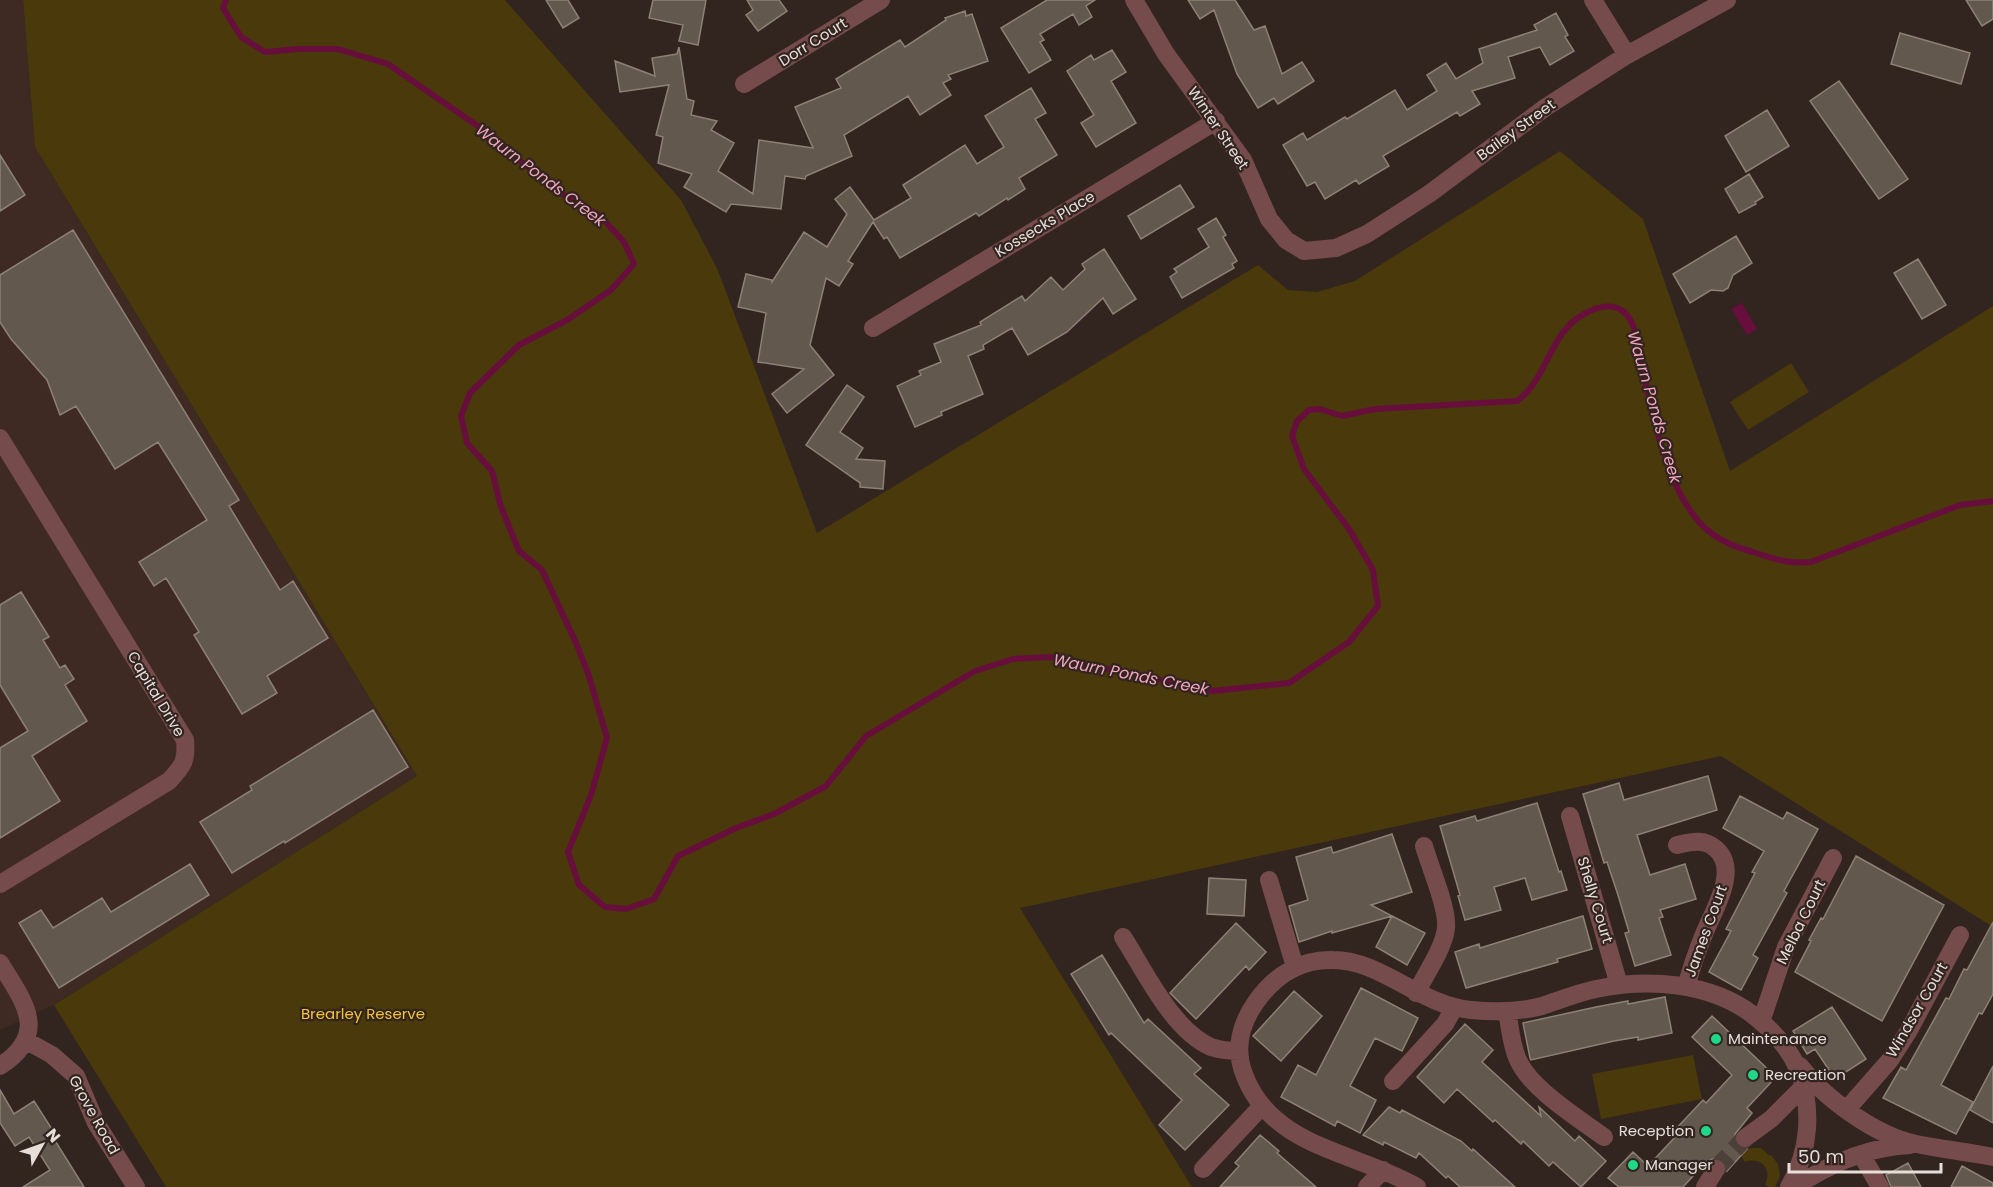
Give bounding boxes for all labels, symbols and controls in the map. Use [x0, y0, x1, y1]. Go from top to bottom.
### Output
street label: Dorr Court [774, 12, 851, 71]
street label: Winter Street [1183, 82, 1254, 173]
street label: Bailey Street [1472, 94, 1559, 165]
water label: Waurn Ponds Creek [471, 119, 611, 233]
street label: Kossecks Place [991, 185, 1099, 262]
water label: Waurn Ponds Creek [1622, 328, 1688, 487]
street label: Capital Drive [123, 647, 190, 740]
water label: Waurn Ponds Creek [1051, 648, 1211, 701]
street label: Shelly Court [1572, 854, 1619, 946]
street label: Melba Court [1771, 876, 1830, 968]
street label: James Court [1679, 882, 1732, 980]
street label: Windsor Court [1881, 958, 1952, 1061]
park label: Brearley Reserve [301, 1003, 425, 1024]
place label: Maintenance [1728, 1028, 1827, 1049]
marker: Maintenance [1709, 1032, 1723, 1046]
place label: Recreation [1765, 1064, 1846, 1085]
marker: Recreation [1746, 1068, 1760, 1082]
street label: Grove Road [64, 1071, 125, 1158]
north arrow [12, 1115, 72, 1175]
place label: Reception [1619, 1120, 1694, 1141]
text: N [40, 1124, 66, 1148]
marker: Reception [1699, 1124, 1713, 1138]
scale bar [1789, 1136, 1940, 1174]
text: 50 m [1798, 1144, 1844, 1169]
place label: Manager [1645, 1154, 1713, 1175]
marker: Manager [1626, 1158, 1640, 1172]

